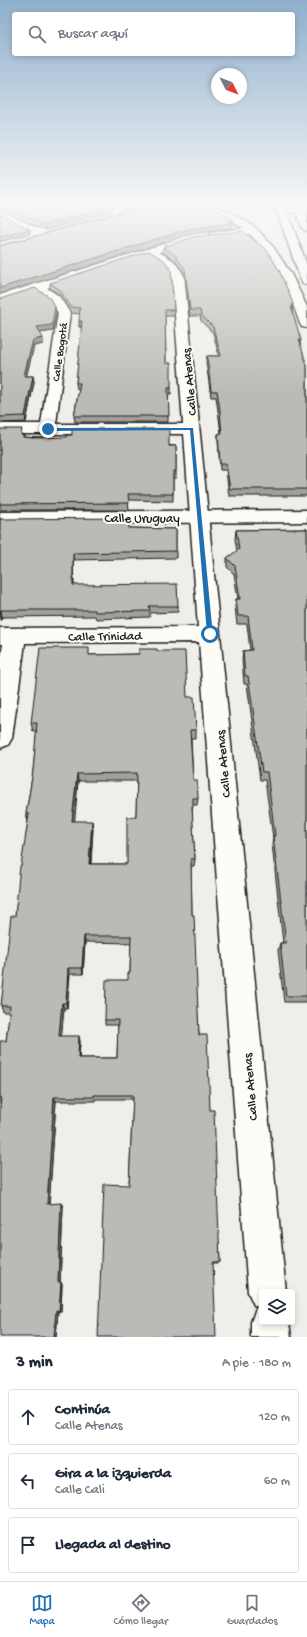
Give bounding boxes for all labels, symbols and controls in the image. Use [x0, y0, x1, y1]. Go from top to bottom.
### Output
search box [12, 12, 295, 56]
icon: search [26, 23, 48, 45]
text: Buscar aquí [58, 25, 128, 43]
north arrow [211, 68, 247, 104]
street label: Calle Bogotá [51, 321, 71, 382]
street label: Calle Atenas [180, 346, 201, 416]
route end [39, 420, 57, 438]
street label: Calle Uruguay [104, 512, 180, 527]
route start [201, 625, 219, 643]
street label: Calle Trinidad [68, 629, 143, 646]
street label: Calle Atenas [214, 728, 235, 798]
street label: Calle Atenas [241, 1051, 262, 1121]
map controls [259, 1289, 295, 1325]
button: layers [259, 1289, 295, 1325]
text: 3 min [16, 1353, 53, 1373]
text: A pie · 180 m [222, 1356, 291, 1371]
text: Continúa [55, 1401, 110, 1419]
icon: ahead [17, 1406, 39, 1428]
text: 120 m [259, 1410, 290, 1425]
text: Calle Atenas [55, 1419, 123, 1434]
text: Gira a la izquierda [55, 1465, 171, 1483]
icon: left [17, 1470, 39, 1492]
text: 60 m [264, 1474, 290, 1489]
text: Calle Cali [55, 1483, 105, 1498]
icon: arrive [17, 1534, 39, 1556]
text: Llegada al destino [55, 1536, 171, 1554]
tab: Mapa [29, 1592, 55, 1628]
tab: Cómo llegar [113, 1592, 168, 1628]
tab: Guardados [227, 1592, 278, 1628]

